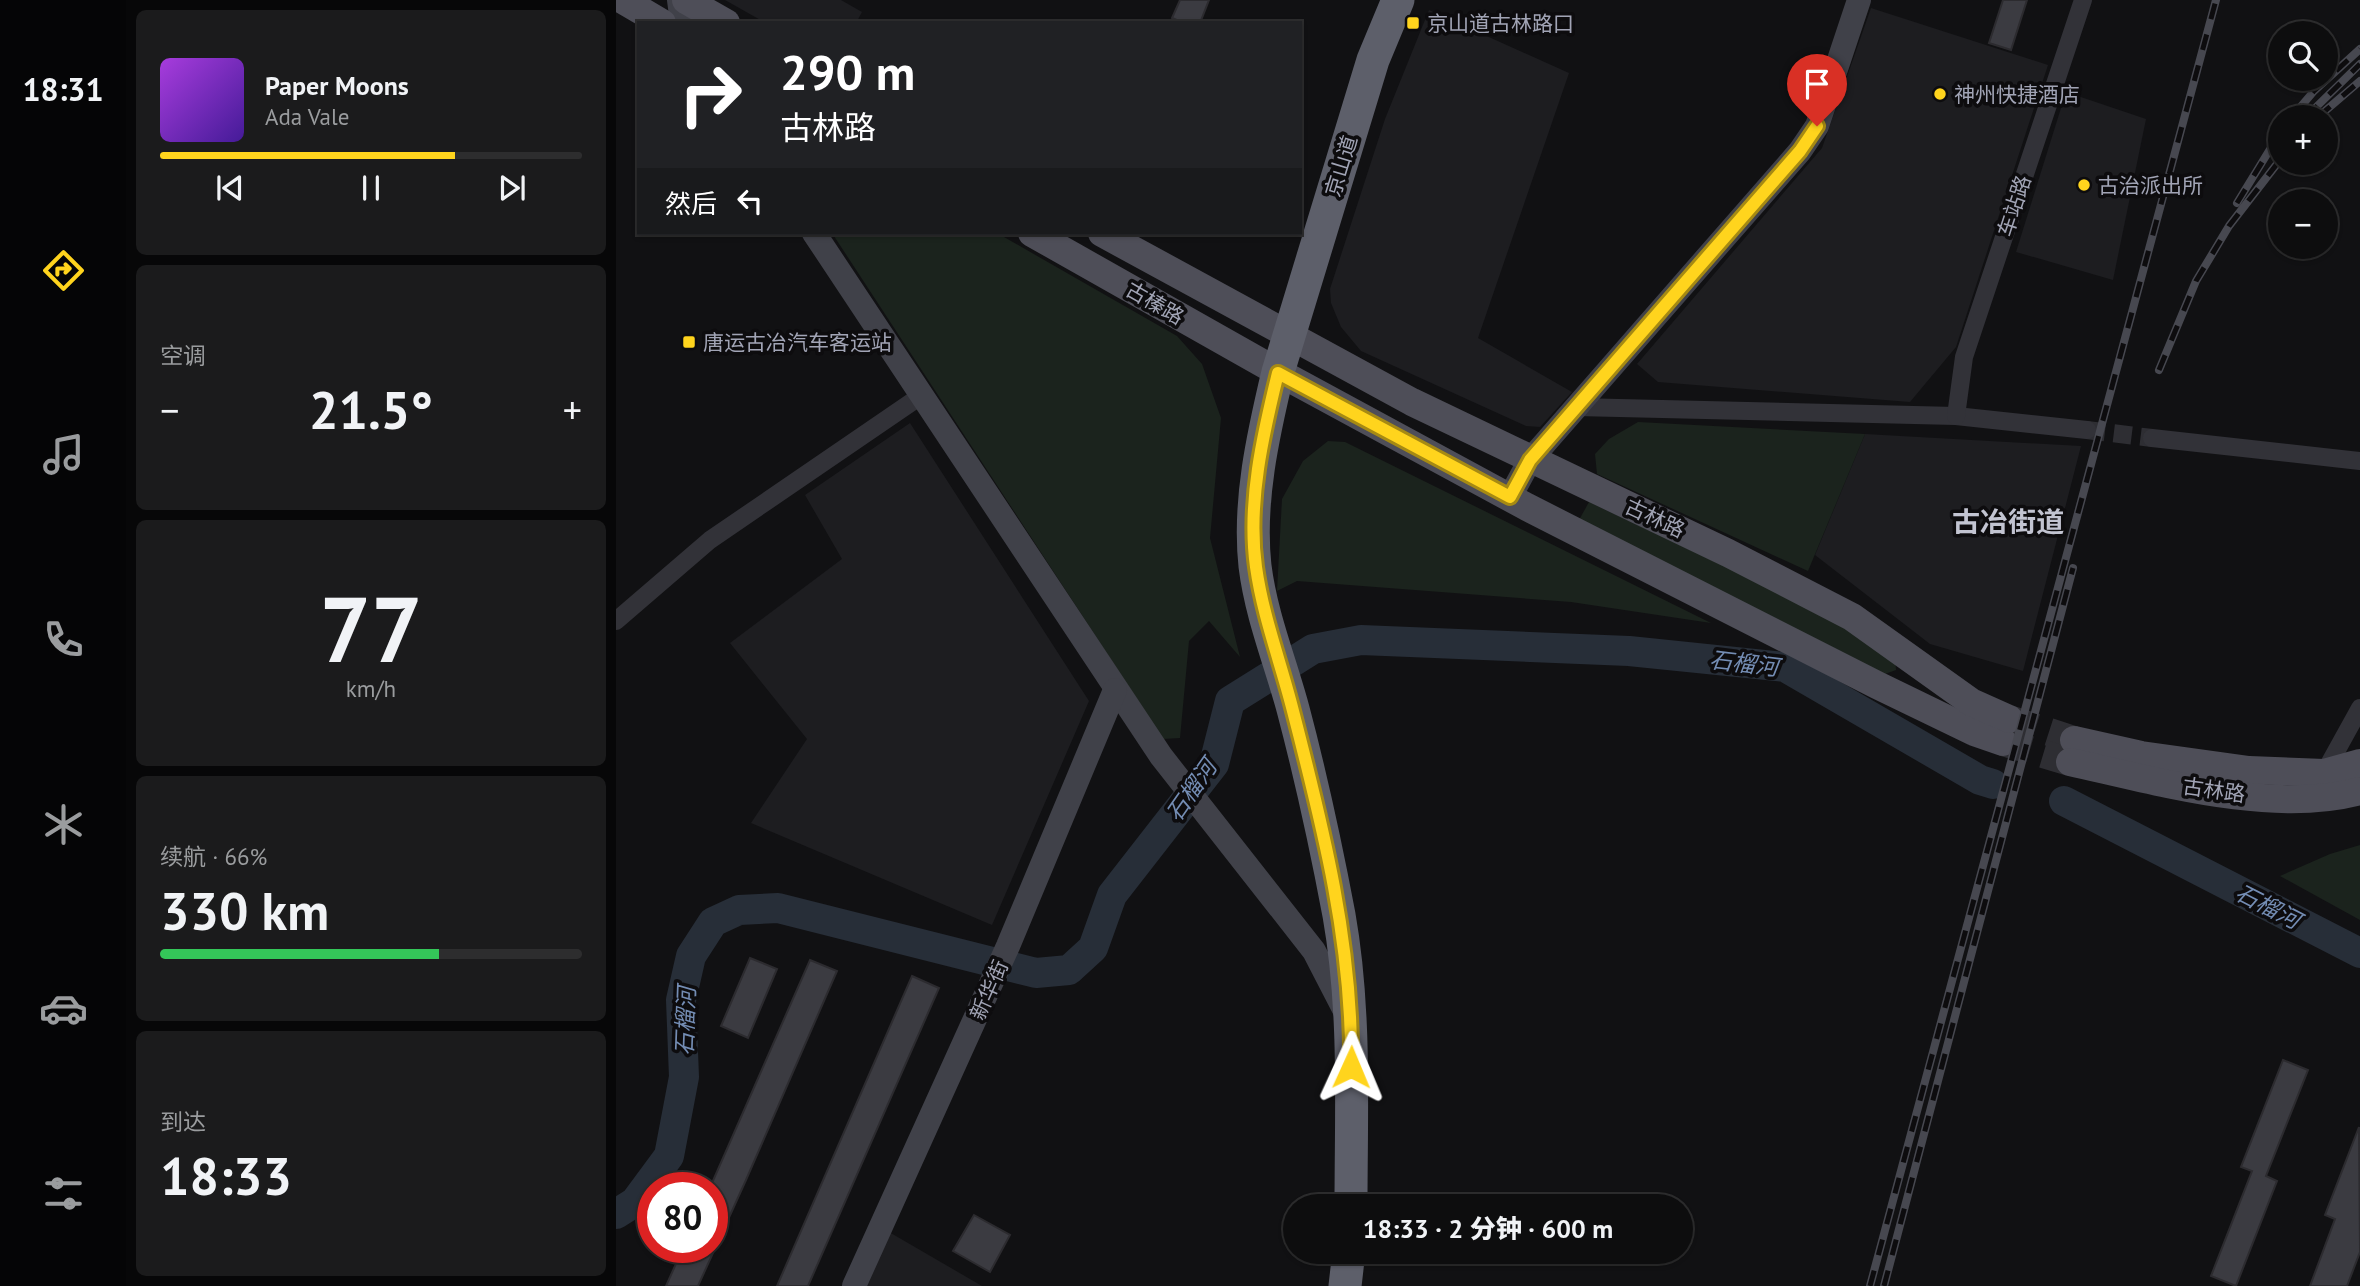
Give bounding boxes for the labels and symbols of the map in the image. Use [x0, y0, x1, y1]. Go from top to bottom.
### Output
place label: 京山道古林路口 [1427, 10, 1574, 37]
marker: 京山道古林路口 [1405, 15, 1421, 31]
pin [1787, 54, 1847, 126]
place label: 神州快捷酒店 [1954, 81, 2080, 108]
marker: 神州快捷酒店 [1932, 86, 1948, 102]
street label: 京山道 [1319, 132, 1363, 200]
street label: 车站路 [1991, 172, 2037, 240]
place label: 古治派出所 [2098, 172, 2203, 199]
marker: 古治派出所 [2076, 177, 2092, 193]
street label: 古榛路 [1121, 276, 1189, 330]
place label: 唐运古冶汽车客运站 [703, 329, 892, 356]
marker: 唐运古冶汽车客运站 [681, 334, 697, 350]
street label: 古林路 [1621, 492, 1689, 544]
district label: 古冶街道 [1952, 503, 2064, 540]
water label: 石榴河 [1708, 644, 1784, 682]
water label: 石榴河 [1159, 750, 1225, 827]
street label: 古林路 [2181, 772, 2247, 808]
water label: 石榴河 [2231, 877, 2309, 936]
street label: 新华街 [964, 956, 1014, 1024]
water label: 石榴河 [669, 982, 701, 1056]
position arrow [1314, 1030, 1388, 1104]
speed limit sign: 80 [637, 1172, 728, 1263]

